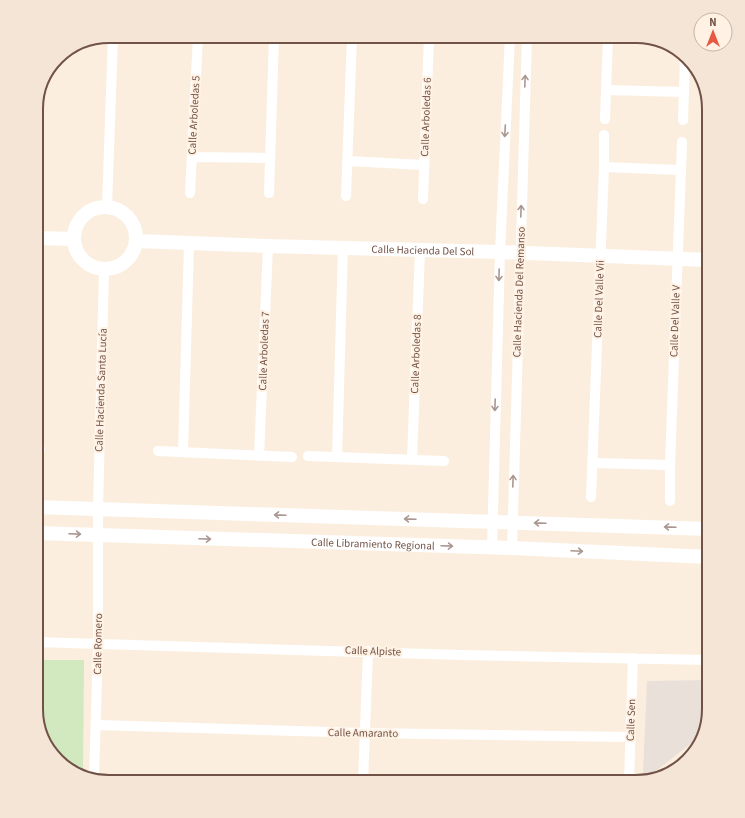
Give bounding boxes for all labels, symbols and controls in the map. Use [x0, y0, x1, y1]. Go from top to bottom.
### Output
north arrow [693, 12, 733, 52]
text: N [709, 15, 717, 30]
street label: Calle Arboledas 5 [184, 75, 204, 155]
one-way arrow [522, 75, 529, 88]
street label: Calle Arboledas 6 [417, 77, 435, 157]
one-way arrow [502, 124, 509, 137]
one-way arrow [517, 205, 525, 218]
street label: Calle Hacienda Del Remanso [509, 226, 529, 358]
street label: Calle Hacienda Del Sol [371, 241, 475, 259]
street label: Calle Del Valle Vii [590, 260, 608, 338]
one-way arrow [496, 268, 503, 281]
street label: Calle Del Valle V [666, 284, 684, 357]
street label: Calle Arboledas 7 [255, 311, 273, 391]
street label: Calle Arboledas 8 [407, 314, 425, 394]
street label: Calle Hacienda Santa Lucía [91, 328, 111, 452]
one-way arrow [492, 398, 499, 411]
one-way arrow [509, 475, 517, 488]
one-way arrow [274, 511, 287, 519]
one-way arrow [404, 516, 417, 523]
one-way arrow [534, 519, 547, 527]
one-way arrow [664, 524, 677, 531]
one-way arrow [68, 531, 81, 538]
street label: Calle Libramiento Regional [311, 534, 435, 553]
one-way arrow [198, 535, 211, 542]
one-way arrow [440, 542, 453, 550]
one-way arrow [570, 547, 583, 555]
street label: Calle Romero [90, 613, 106, 675]
street label: Calle Alpiste [345, 643, 402, 659]
street label: Calle Sen [623, 699, 639, 741]
street label: Calle Amaranto [328, 725, 398, 741]

